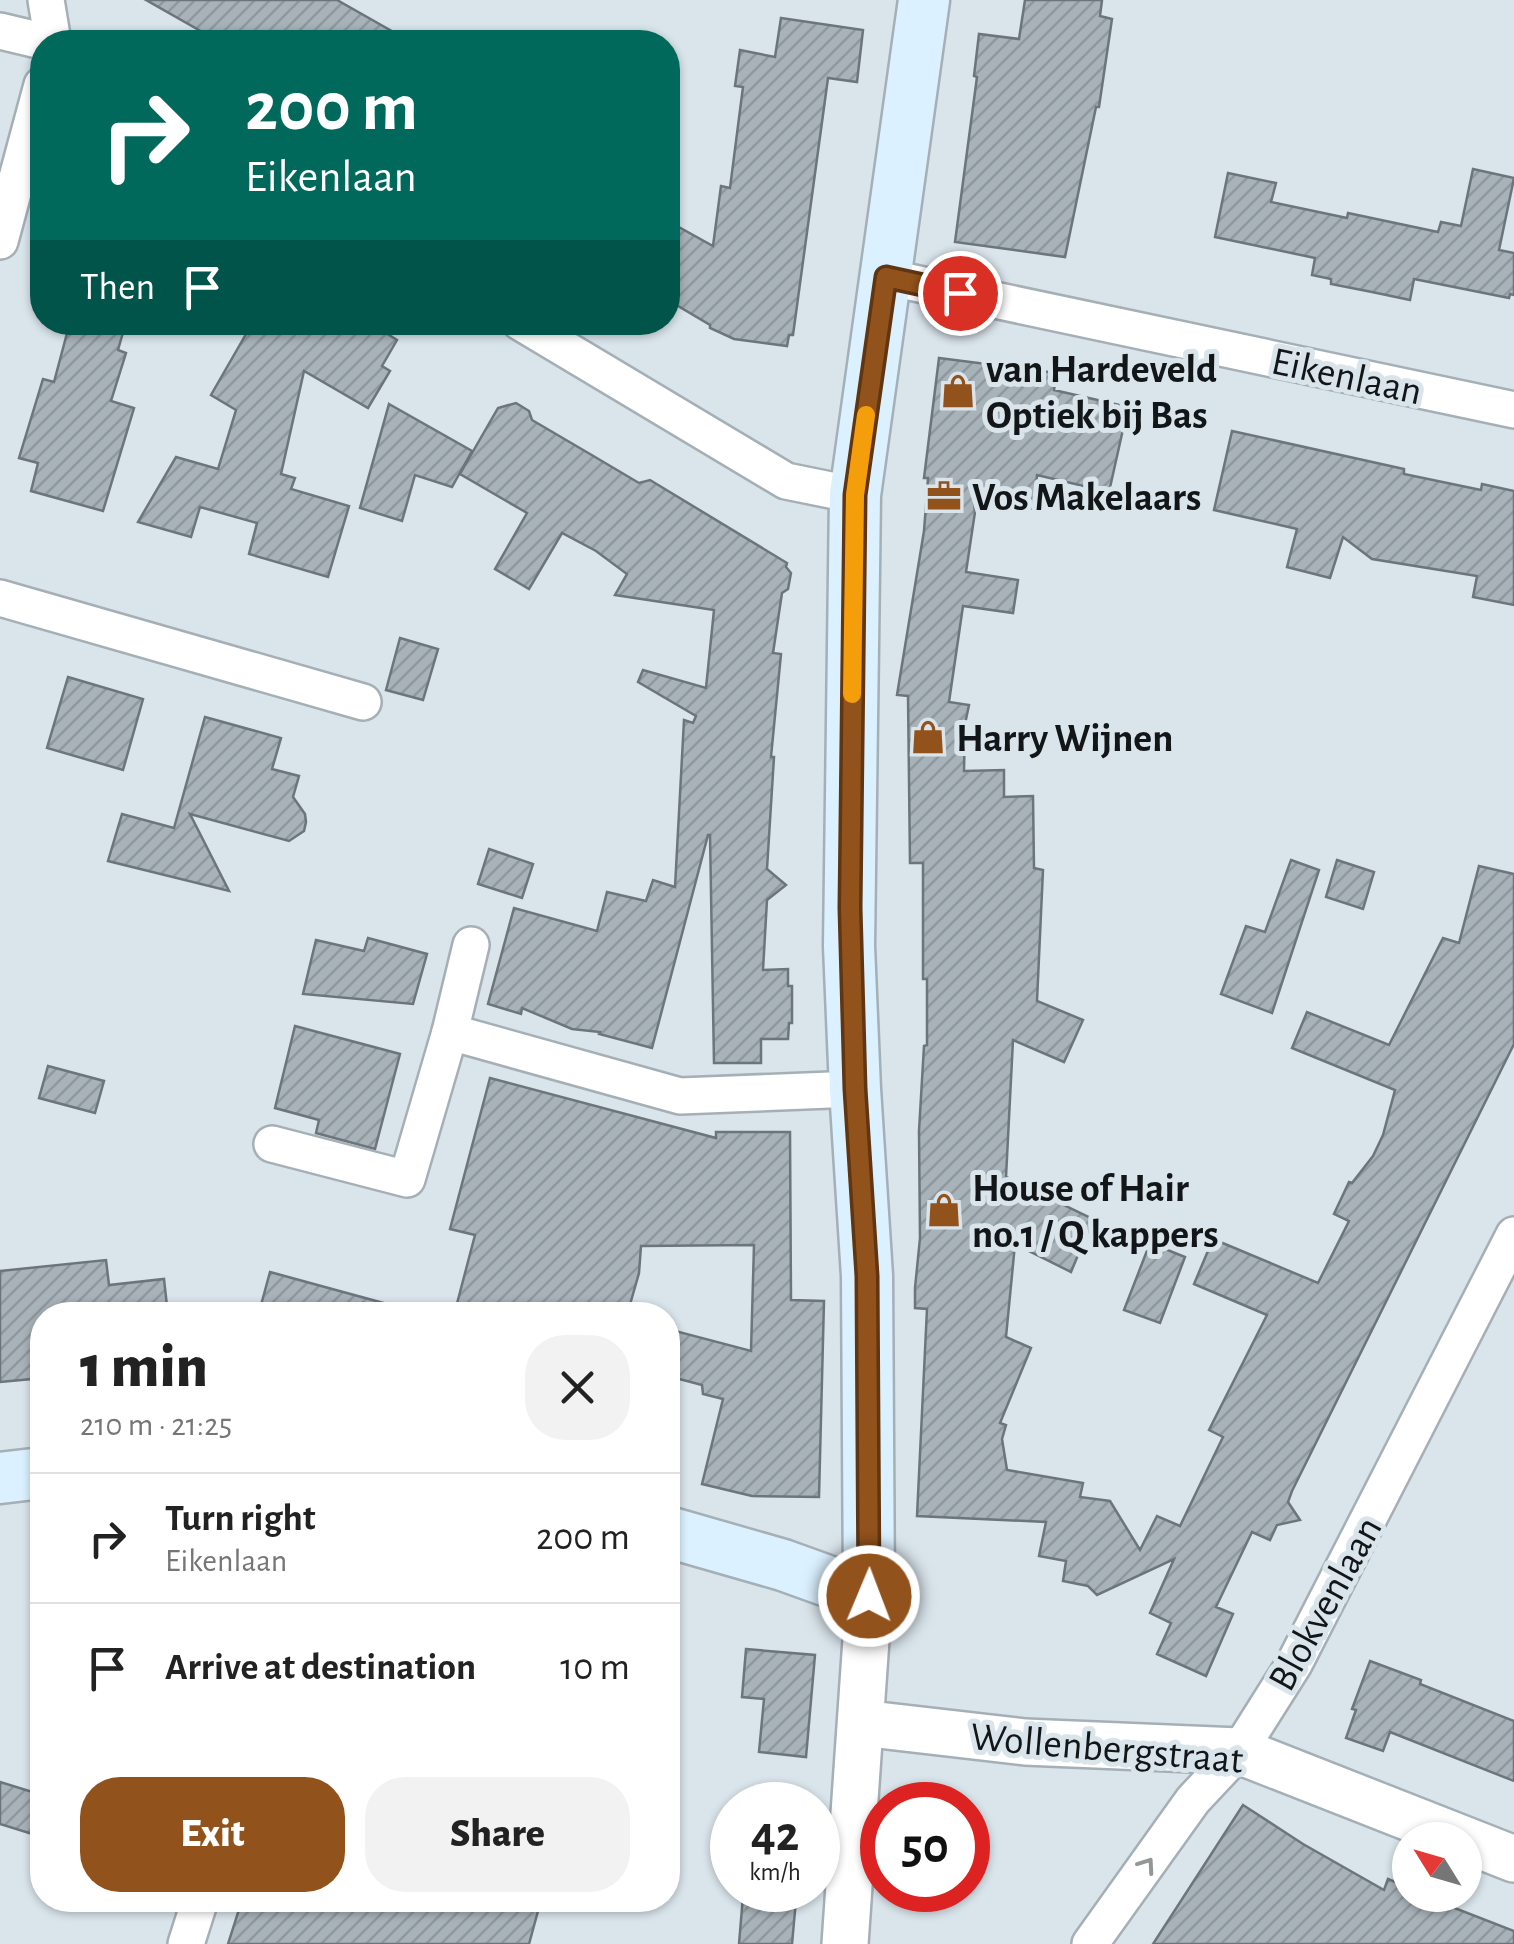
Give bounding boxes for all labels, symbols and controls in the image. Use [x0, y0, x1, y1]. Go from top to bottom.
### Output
icon: right [80, 70, 210, 200]
text: 200 m [245, 73, 418, 143]
text: Eikenlaan [245, 155, 417, 200]
pin [918, 251, 1003, 336]
icon: arrive [175, 260, 230, 315]
icon: arrive [933, 266, 988, 321]
text: Then [80, 269, 155, 307]
street label: Eikenlaan [1268, 342, 1425, 412]
place label: van Hardeveld Optiek bij Bas [986, 350, 1217, 436]
shop icon: van Hardeveld Optiek bij Bas [939, 372, 977, 410]
office icon: Vos Makelaars [925, 477, 963, 515]
place label: Vos Makelaars [972, 478, 1201, 518]
shop icon: Harry Wijnen [909, 718, 947, 756]
place label: Harry Wijnen [956, 719, 1173, 759]
place label: House of Hair no.1 / Q kappers [972, 1169, 1219, 1255]
shop icon: House of Hair no.1 / Q kappers [925, 1191, 963, 1229]
button: close [525, 1335, 630, 1440]
text: 1 min [80, 1338, 208, 1398]
text: 210 m · 21:25 [80, 1409, 232, 1441]
text: Turn right [165, 1500, 315, 1538]
street label: Blokvenlaan [1262, 1510, 1390, 1698]
icon: right [80, 1511, 135, 1566]
text: 200 m [536, 1519, 630, 1557]
position arrow [817, 1544, 921, 1648]
text: Eikenlaan [165, 1545, 287, 1577]
icon: arrive [80, 1641, 135, 1696]
text: Arrive at destination [165, 1649, 476, 1687]
text: 10 m [560, 1649, 630, 1687]
street label: Wollenbergstraat [969, 1717, 1245, 1781]
button: Exit [80, 1777, 345, 1892]
button: Share [365, 1777, 630, 1892]
speed limit sign: 50 [860, 1782, 990, 1912]
text: 42 [751, 1810, 799, 1860]
north arrow [1392, 1822, 1482, 1912]
map controls [1392, 1822, 1482, 1912]
one-way arrow [1135, 1858, 1153, 1877]
text: km/h [749, 1860, 801, 1885]

